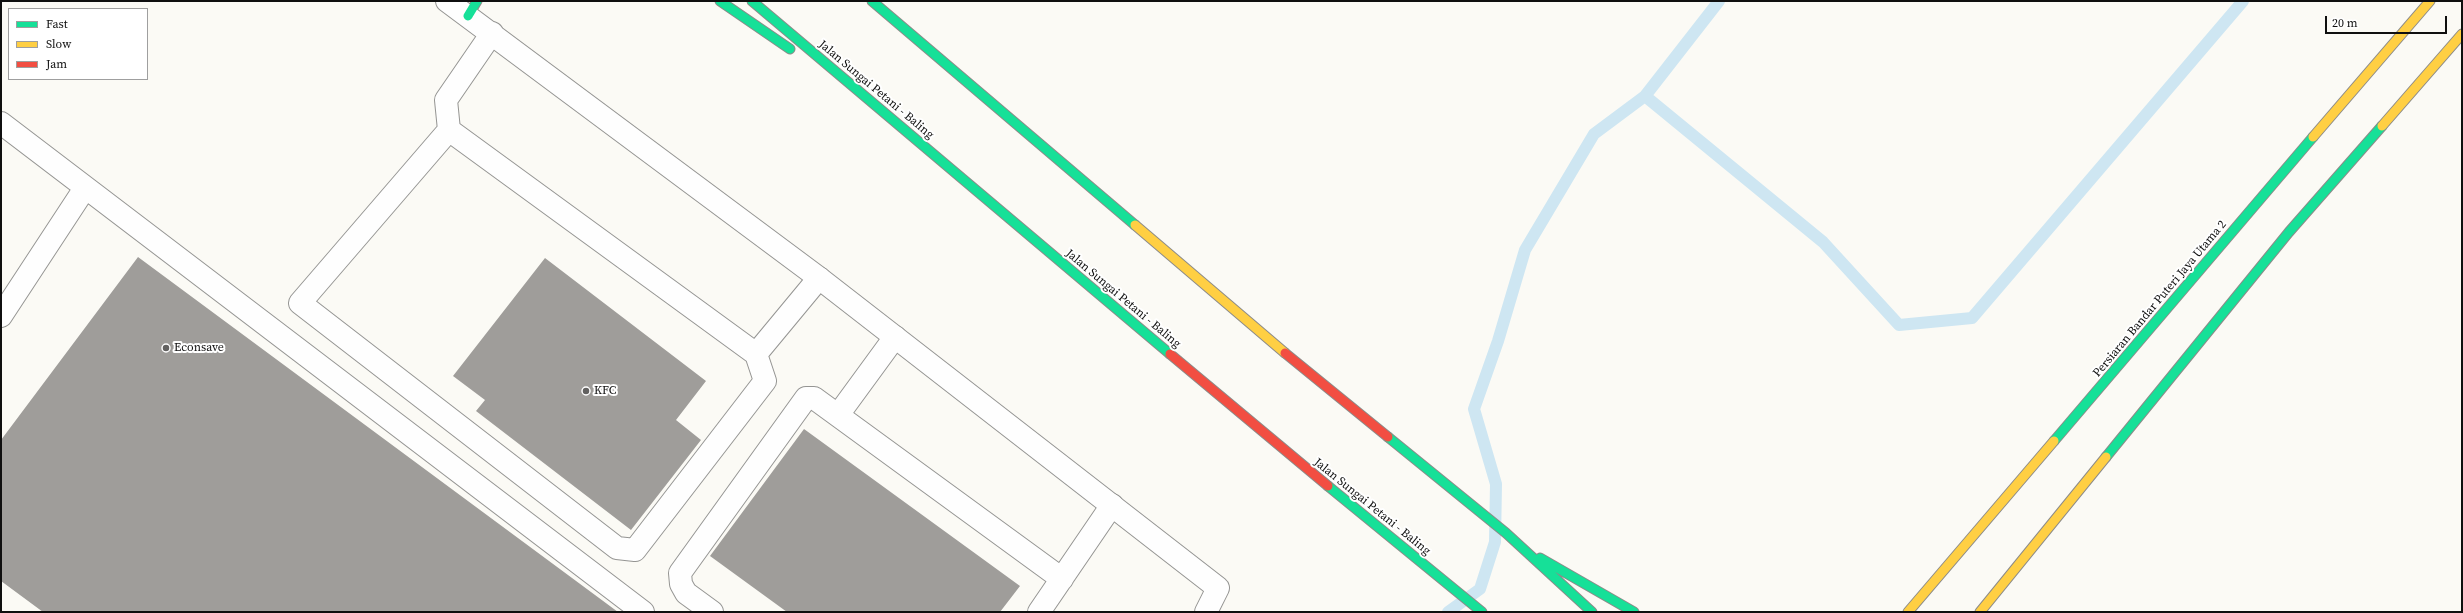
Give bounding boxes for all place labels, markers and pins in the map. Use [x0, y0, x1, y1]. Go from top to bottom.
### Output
place label: Econsave [174, 341, 224, 355]
marker: Econsave [161, 343, 171, 353]
place label: KFC [594, 384, 616, 398]
marker: KFC [581, 386, 591, 396]

